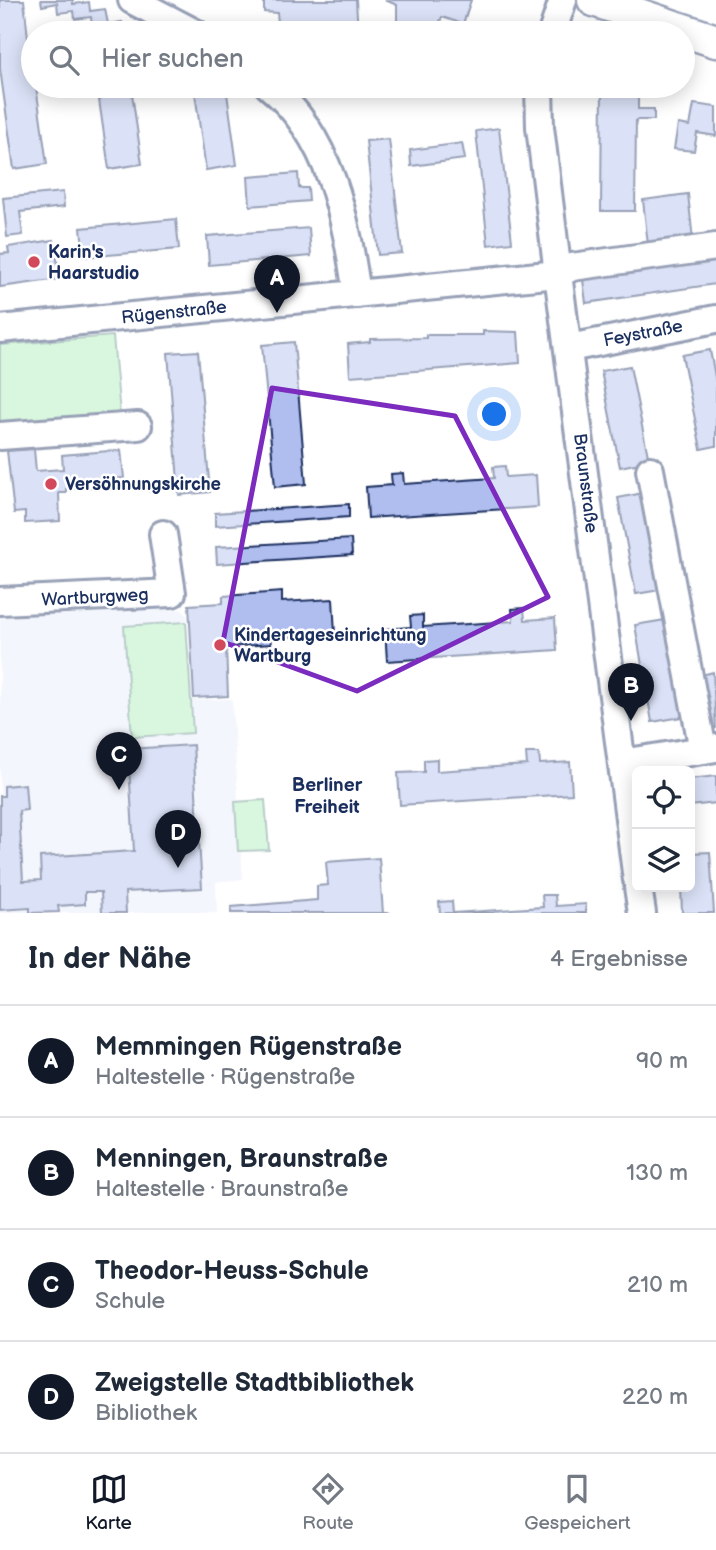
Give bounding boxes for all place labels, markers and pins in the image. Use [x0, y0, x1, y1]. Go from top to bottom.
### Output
place label: Karin's Haarstudio [48, 242, 139, 284]
marker: Karin's Haarstudio [26, 254, 42, 270]
pin: A [254, 255, 300, 313]
place label: Versöhnungskirche [65, 474, 221, 495]
marker: Versöhnungskirche [43, 476, 59, 492]
place label: Kindertageseinrichtung Wartburg [234, 625, 427, 667]
marker: Kindertageseinrichtung Wartburg [212, 637, 228, 653]
pin: B [608, 663, 654, 721]
pin: C [96, 732, 142, 790]
pin: D [155, 810, 201, 868]

